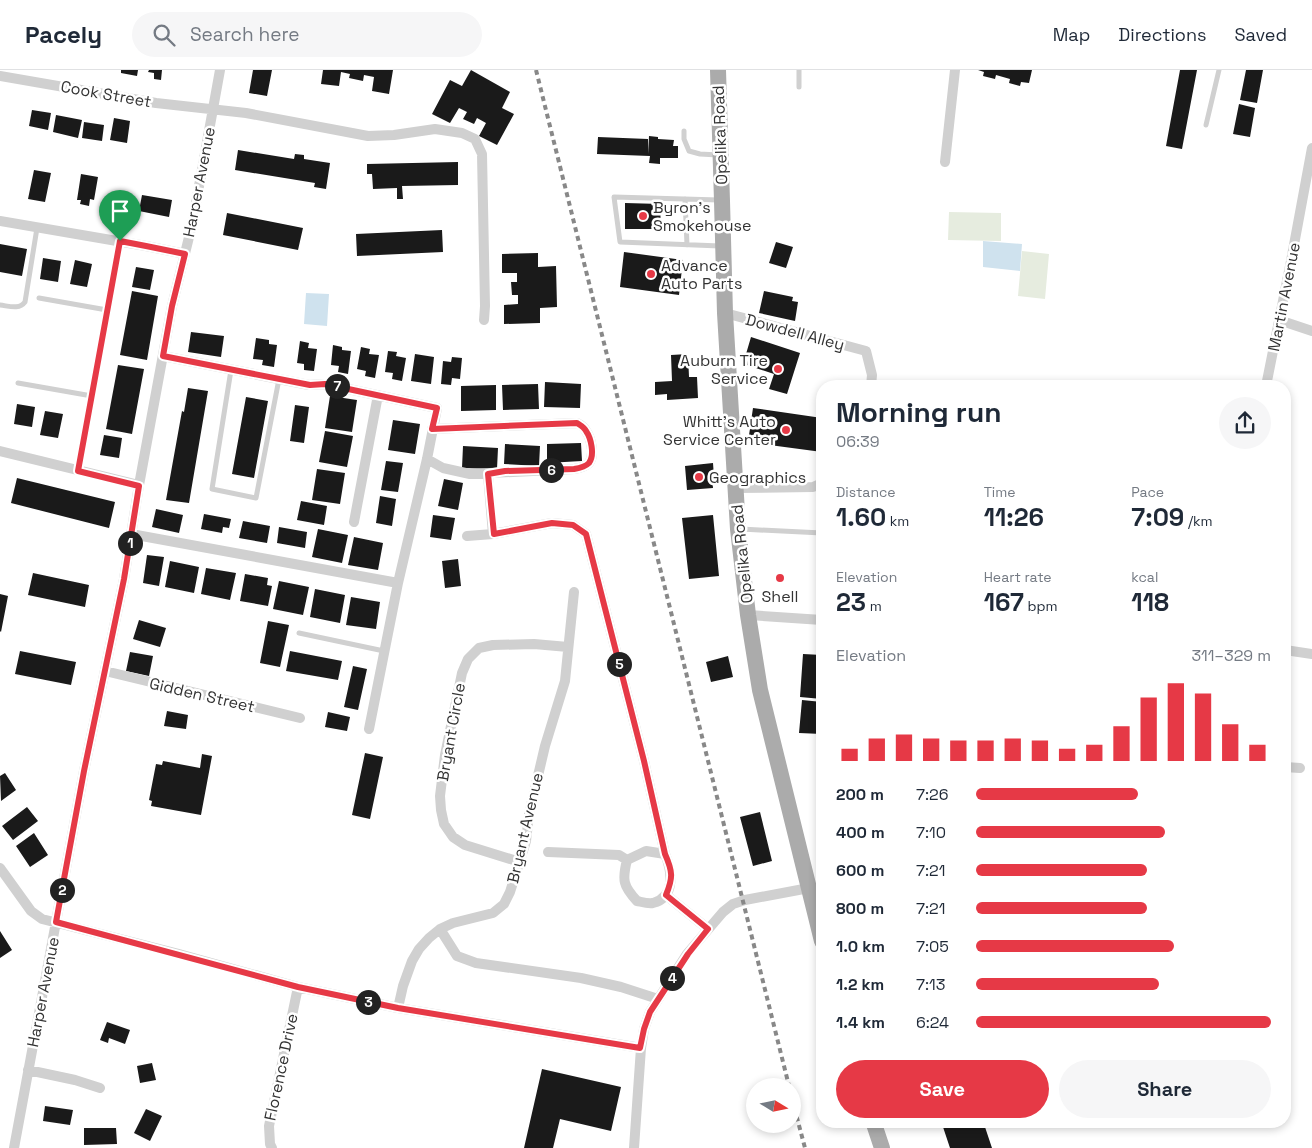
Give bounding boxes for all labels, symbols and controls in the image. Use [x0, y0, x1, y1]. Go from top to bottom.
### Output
search box [132, 12, 482, 57]
text: Pacely [25, 19, 102, 50]
icon: search [150, 21, 178, 49]
text: Search here [190, 22, 299, 47]
text: Map [1053, 23, 1090, 46]
text: Directions [1118, 23, 1207, 46]
text: Saved [1235, 23, 1287, 46]
street label: Cook Street [59, 76, 153, 112]
street label: Opelika Road [708, 85, 732, 185]
street label: Harper Avenue [178, 125, 220, 239]
pin [99, 190, 141, 241]
icon: arrive [106, 197, 134, 225]
place label: Byron's Smokehouse [653, 197, 752, 236]
marker: Byron's Smokehouse [637, 210, 649, 222]
street label: Martin Avenue [1263, 241, 1305, 353]
place label: Advance Auto Parts [661, 255, 742, 294]
marker: Advance Auto Parts [645, 268, 657, 280]
street label: Dowdell Alley [743, 309, 847, 355]
place label: Auburn Tire Service [680, 350, 768, 389]
marker: Auburn Tire Service [772, 363, 784, 375]
pin: 7 [324, 374, 350, 398]
text: 7 [334, 377, 341, 395]
text: Morning run [836, 394, 1001, 430]
button: share [1219, 397, 1271, 449]
place label: Whitt's Auto Service Center [663, 411, 776, 450]
marker: Whitt's Auto Service Center [780, 424, 792, 436]
text: 06:39 [836, 431, 880, 452]
pin: 6 [538, 458, 564, 482]
text: 6 [547, 461, 556, 479]
place label: Geographics [709, 467, 806, 488]
marker: Geographics [693, 471, 705, 483]
text: Distance [836, 483, 896, 501]
text: Time [984, 483, 1016, 501]
text: Pace [1131, 483, 1164, 501]
text: 1.60 [836, 501, 886, 533]
text: 11:26 [984, 501, 1044, 533]
text: 7:09 [1131, 501, 1184, 533]
street label: Opelika Road [726, 504, 758, 604]
text: km [886, 512, 909, 530]
text: /km [1184, 512, 1213, 530]
pin: 1 [118, 530, 142, 556]
text: 1 [127, 534, 134, 552]
text: Elevation [836, 568, 897, 586]
text: Heart rate [984, 568, 1052, 586]
text: kcal [1131, 568, 1158, 586]
marker: Shell [774, 572, 786, 584]
place label: Shell [762, 586, 798, 607]
text: 23 [836, 586, 866, 618]
text: 167 [984, 586, 1024, 618]
text: 118 [1131, 586, 1169, 618]
text: m [866, 597, 882, 615]
text: bpm [1024, 597, 1058, 615]
text: Elevation [836, 645, 906, 666]
text: 311–329 m [1192, 645, 1271, 666]
pin: 5 [606, 652, 632, 676]
text: 5 [615, 655, 624, 673]
street label: Gidden Street [147, 673, 257, 717]
street label: Bryant Circle [432, 681, 470, 783]
street label: Bryant Avenue [502, 771, 548, 885]
text: 200 m [836, 784, 884, 805]
text: 7:26 [916, 784, 949, 805]
text: 400 m [836, 822, 885, 843]
text: 7:10 [916, 822, 946, 843]
text: 600 m [836, 860, 884, 881]
text: 7:21 [916, 860, 945, 881]
pin: 2 [50, 878, 74, 902]
text: 2 [58, 881, 67, 899]
text: 800 m [836, 898, 884, 919]
text: 7:21 [916, 898, 945, 919]
street label: Harper Avenue [22, 935, 64, 1049]
text: 1.0 km [836, 936, 885, 957]
text: 7:05 [916, 936, 949, 957]
pin: 4 [660, 966, 684, 990]
text: 4 [668, 969, 677, 987]
text: 1.2 km [836, 974, 884, 995]
text: 7:13 [916, 974, 945, 995]
pin: 3 [356, 990, 380, 1014]
text: 3 [364, 993, 373, 1011]
street label: Florence Drive [259, 1012, 303, 1122]
text: 1.4 km [836, 1012, 885, 1033]
text: 6:24 [916, 1012, 949, 1033]
button: Save [836, 1060, 1049, 1118]
button: Share [1059, 1060, 1271, 1118]
north arrow [746, 1078, 801, 1132]
map controls [746, 1078, 801, 1133]

